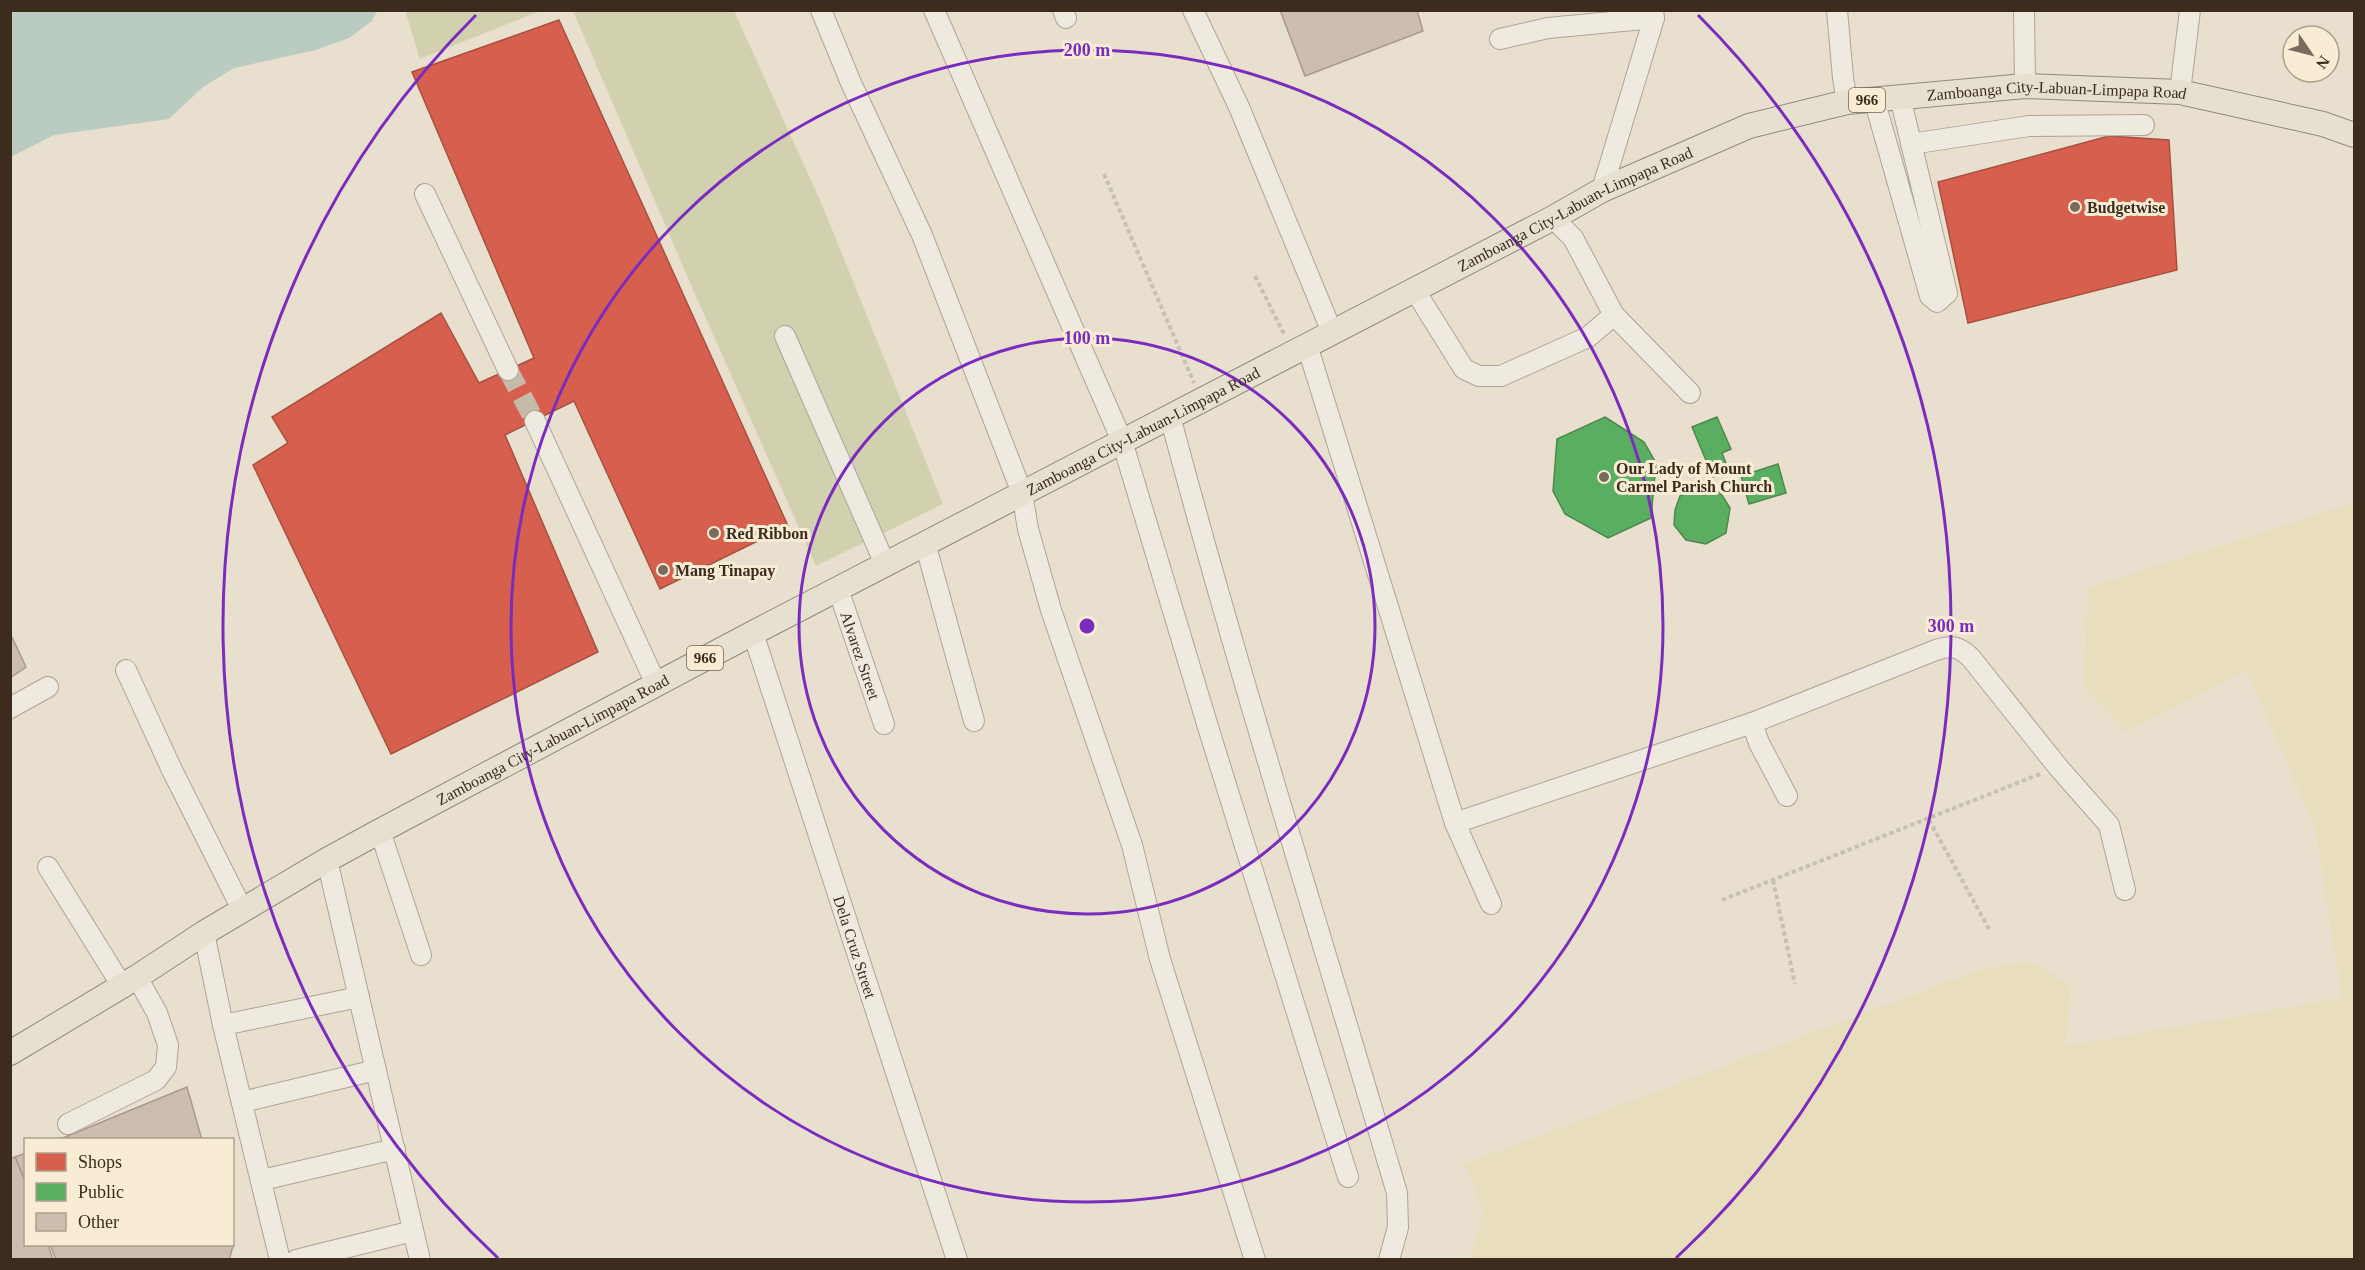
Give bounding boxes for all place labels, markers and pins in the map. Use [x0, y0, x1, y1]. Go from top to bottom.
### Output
place label: Budgetwise [2087, 199, 2165, 217]
marker: Budgetwise [2068, 200, 2082, 214]
place label: Our Lady of Mount Carmel Parish Church [1616, 460, 1772, 495]
marker: Our Lady of Mount Carmel Parish Church [1597, 470, 1611, 484]
place label: Red Ribbon [726, 525, 808, 542]
marker: Red Ribbon [707, 526, 721, 540]
place label: Mang Tinapay [675, 562, 775, 580]
marker: Mang Tinapay [656, 563, 670, 577]
centre of rings [1077, 616, 1097, 636]

